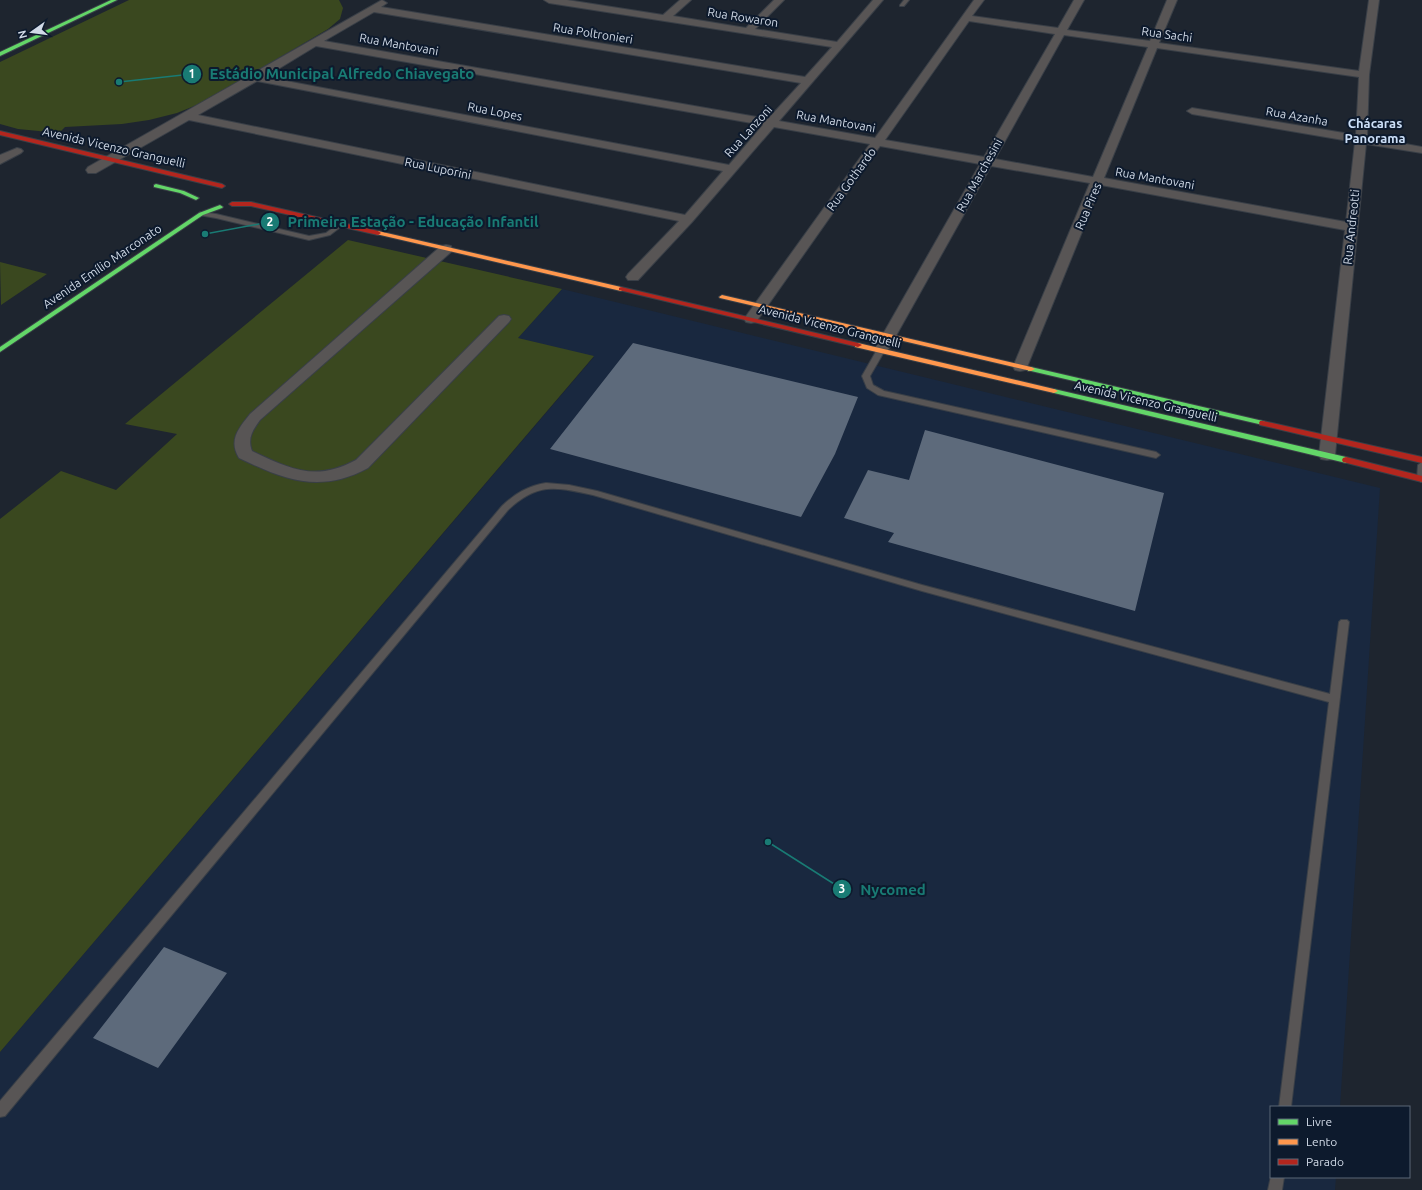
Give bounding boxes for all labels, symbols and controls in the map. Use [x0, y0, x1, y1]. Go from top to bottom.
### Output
street label: Rua Rowaron [707, 5, 779, 29]
north arrow [12, 12, 52, 52]
street label: Rua Poltronieri [552, 20, 634, 46]
street label: Rua Sachi [1141, 24, 1193, 44]
text: N [15, 29, 29, 40]
street label: Rua Mantovani [358, 31, 440, 57]
callout: Estádio Municipal Alfredo Chiavegato [182, 60, 482, 87]
text: Estádio Municipal Alfredo Chiavegato [210, 65, 474, 82]
text: 1 [189, 67, 195, 80]
street label: Rua Lopes [467, 99, 523, 123]
street label: Rua Lanzoni [722, 103, 774, 159]
street label: Rua Azanha [1265, 104, 1329, 128]
street label: Rua Mantovani [795, 108, 877, 134]
district label: Chácaras Panorama [1344, 116, 1406, 145]
street label: Avenida Vicenzo Granguelli [41, 124, 187, 170]
street label: Rua Marchesini [954, 136, 1004, 214]
street label: Rua Gothardo [824, 145, 878, 213]
street label: Rua Luporini [404, 155, 472, 181]
street label: Rua Mantovani [1114, 165, 1196, 191]
street label: Rua Pires [1072, 181, 1104, 231]
street label: Rua Andreotti [1341, 189, 1361, 265]
callout: Primeira Estação - Educação Infantil [260, 208, 547, 235]
text: Primeira Estação - Educação Infantil [288, 213, 539, 231]
text: 2 [267, 215, 274, 228]
street label: Avenida Emílio Marconato [40, 221, 164, 311]
street label: Avenida Vicenzo Granguelli [758, 302, 902, 350]
street label: Avenida Vicenzo Granguelli [1073, 378, 1219, 424]
callout: Nycomed [832, 876, 934, 903]
text: Nycomed [860, 881, 926, 898]
text: 3 [839, 882, 845, 895]
legend [1270, 1106, 1410, 1178]
text: Livre [1306, 1115, 1332, 1128]
text: Lento [1306, 1135, 1337, 1148]
text: Parado [1306, 1155, 1344, 1168]

